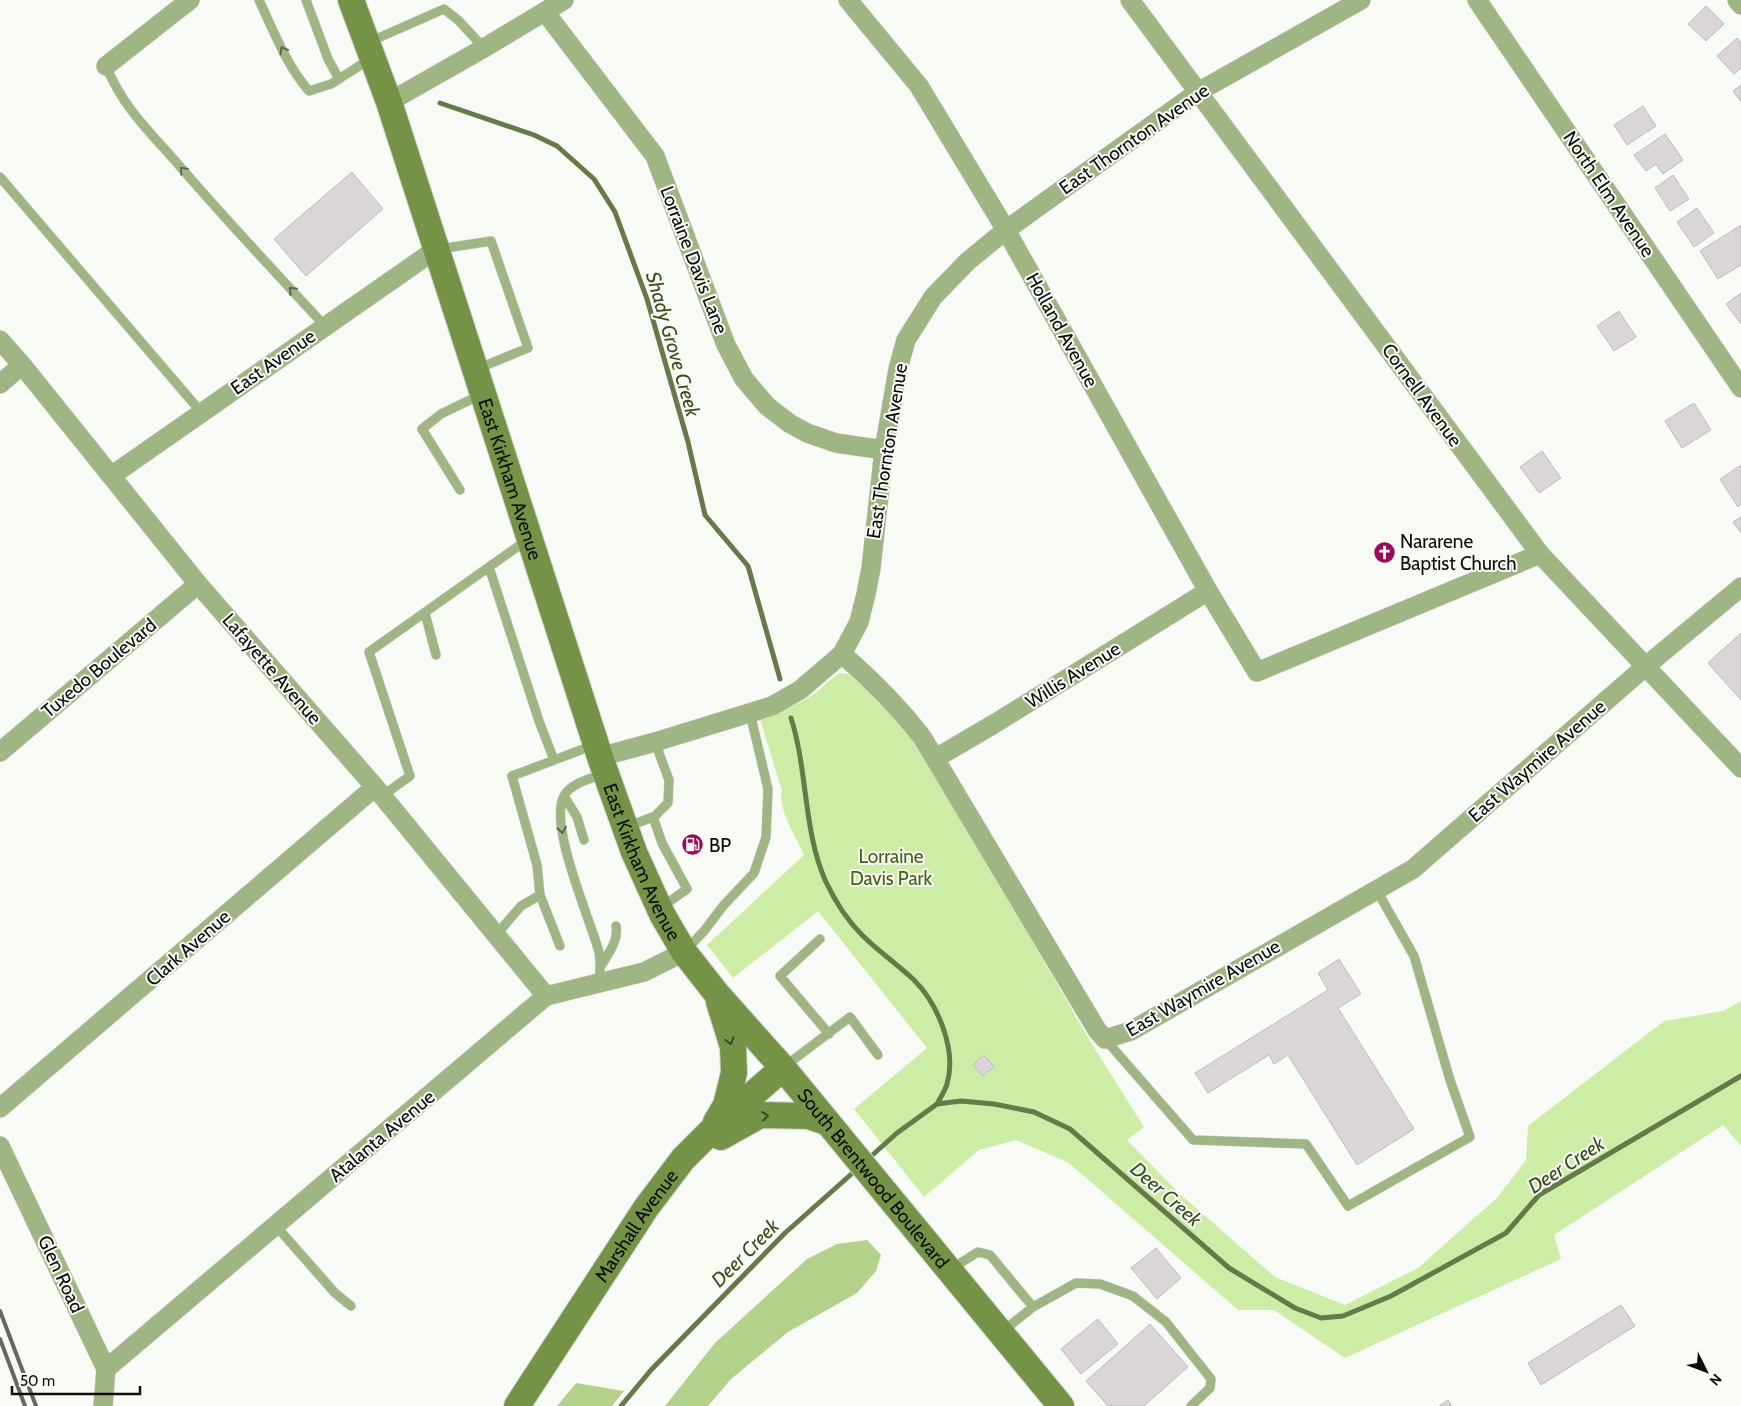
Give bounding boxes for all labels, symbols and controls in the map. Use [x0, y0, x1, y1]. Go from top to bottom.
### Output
one-way arrow [280, 46, 290, 55]
street label: East Thornton Avenue [1055, 79, 1213, 199]
street label: North Elm Avenue [1558, 127, 1660, 261]
one-way arrow [180, 167, 188, 176]
street label: Lorraine Davis Lane [655, 183, 733, 337]
water label: Shady Grove Creek [641, 269, 706, 421]
street label: Holland Avenue [1021, 269, 1103, 392]
one-way arrow [289, 287, 298, 296]
street label: East Avenue [226, 324, 320, 400]
street label: Cornell Avenue [1377, 339, 1467, 451]
street label: East Thornton Avenue [862, 361, 912, 540]
street label: East Kirkham Avenue [474, 395, 547, 563]
place label: Nararene Baptist Church [1400, 530, 1517, 575]
church icon: Nararene Baptist Church [1372, 540, 1396, 564]
street label: Lafayette Avenue [218, 609, 327, 729]
street label: Tuxedo Boulevard [37, 613, 161, 723]
street label: Willis Avenue [1021, 637, 1125, 713]
street label: East Waymire Avenue [1464, 695, 1611, 827]
street label: East Kirkham Avenue [599, 780, 686, 945]
one-way arrow [557, 826, 567, 834]
fuel station icon: BP [681, 833, 705, 857]
place label: BP [709, 834, 731, 857]
park label: Lorraine Davis Park [850, 845, 933, 890]
street label: Clark Avenue [141, 905, 235, 991]
street label: East Waymire Avenue [1122, 934, 1285, 1042]
one-way arrow [725, 1037, 735, 1045]
street label: South Brentwood Boulevard [793, 1084, 954, 1273]
street label: Atalanta Avenue [324, 1085, 440, 1187]
one-way arrow [762, 1111, 770, 1122]
water label: Deer Creek [1523, 1131, 1610, 1199]
water label: Deer Creek [1126, 1157, 1207, 1232]
street label: Marshall Avenue [589, 1165, 683, 1286]
water label: Deer Creek [706, 1213, 785, 1292]
street label: Glen Road [33, 1232, 89, 1316]
north arrow [1681, 1346, 1731, 1396]
scale bar [12, 1364, 140, 1396]
text: N [1706, 1370, 1726, 1389]
text: 50 m [20, 1372, 55, 1390]

